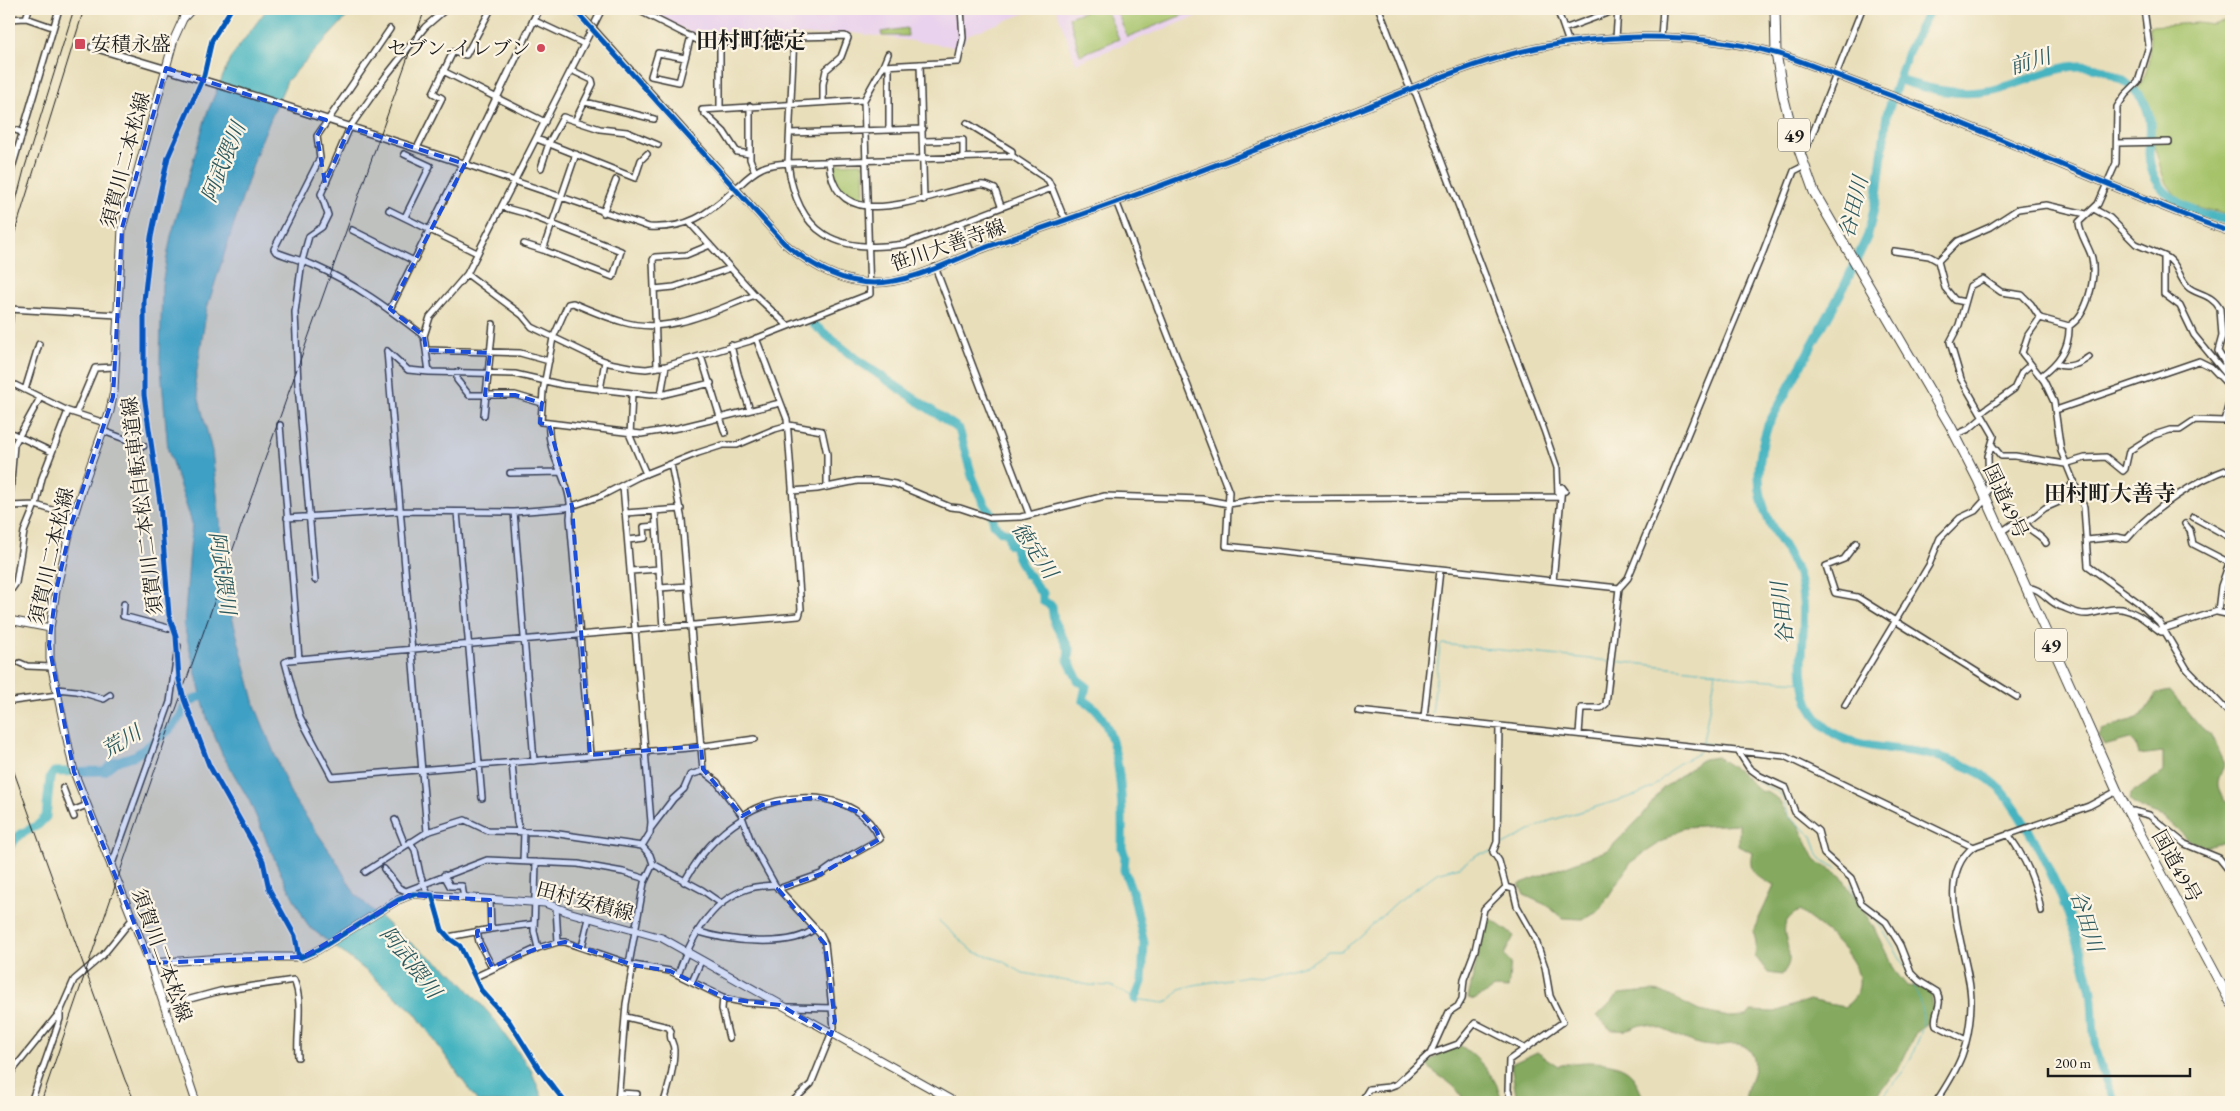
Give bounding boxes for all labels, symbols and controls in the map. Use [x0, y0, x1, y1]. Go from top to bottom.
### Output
district label: 田村町徳定 [696, 26, 806, 55]
place label: 安積永盛 [91, 31, 171, 57]
place label: セブン-イレブン [387, 35, 531, 61]
marker: 安積永盛 [73, 37, 87, 51]
water label: 前川 [2006, 41, 2056, 80]
marker: セブン-イレブン [535, 42, 547, 54]
street label: 須賀川二本松線 [94, 89, 156, 231]
water label: 阿武隈川 [195, 116, 252, 206]
road number: 49 [1778, 118, 1810, 152]
water label: 谷田川 [1832, 171, 1874, 241]
street label: 笹川大善寺線 [887, 213, 1009, 277]
street label: 須賀川二本松自転車道線 [116, 395, 168, 617]
street label: 国道49号 [1977, 460, 2035, 542]
district label: 田村町大善寺 [2044, 479, 2176, 508]
street label: 須賀川二本松線 [23, 485, 79, 627]
water label: 徳定川 [1006, 516, 1065, 585]
water label: 阿武隈川 [204, 530, 242, 618]
water label: 谷田川 [1765, 578, 1799, 646]
road number: 49 [2035, 628, 2067, 662]
water label: 荒川 [96, 718, 148, 763]
street label: 国道49号 [2146, 825, 2208, 907]
street label: 田村安積線 [533, 876, 637, 926]
street label: 須賀川二本松線 [126, 885, 198, 1025]
water label: 谷田川 [2064, 887, 2110, 957]
water label: 阿武隈川 [375, 921, 449, 1005]
scale bar [2048, 1046, 2190, 1078]
text: 200 m [2055, 1053, 2092, 1072]

